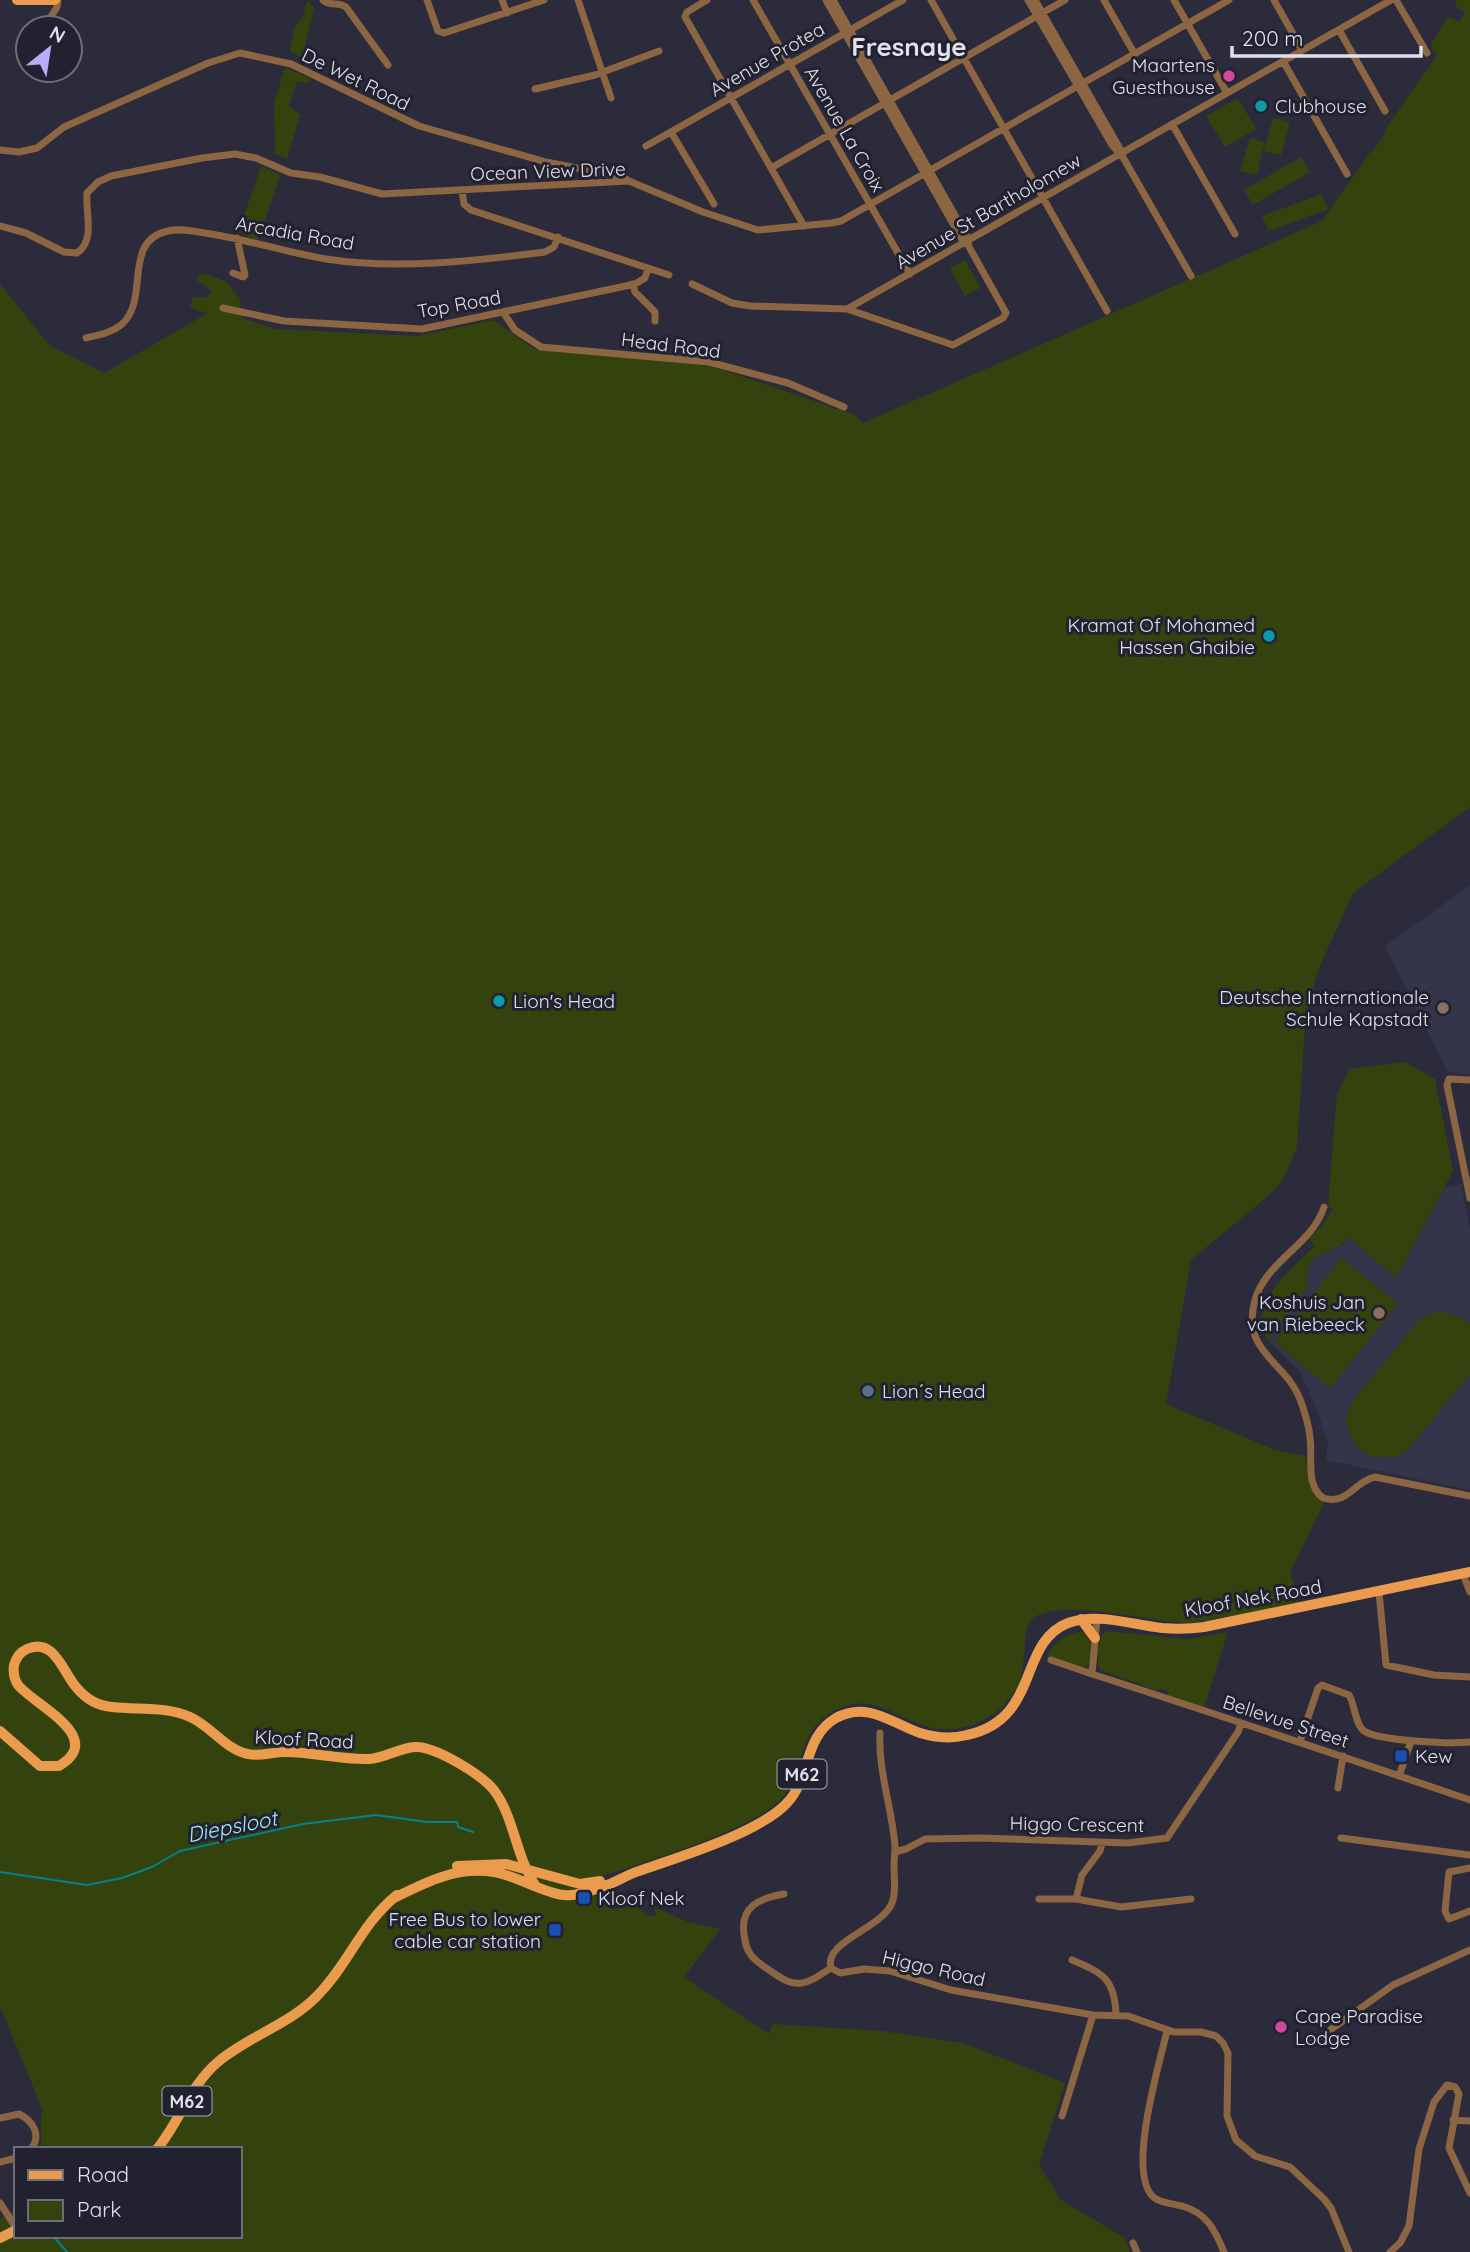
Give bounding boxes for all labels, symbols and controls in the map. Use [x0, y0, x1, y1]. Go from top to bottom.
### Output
north arrow [14, 14, 84, 84]
scale bar [1232, 14, 1421, 58]
street label: Avenue Protea [705, 16, 829, 102]
text: N [45, 20, 70, 48]
text: 200 m [1242, 25, 1304, 51]
district label: Fresnaye [851, 30, 967, 63]
street label: De Wet Road [298, 43, 414, 115]
place label: Maartens Guesthouse [1112, 53, 1215, 99]
street label: Avenue La Croix [799, 62, 891, 196]
marker: Maartens Guesthouse [1221, 68, 1237, 84]
place label: Clubhouse [1275, 94, 1367, 118]
marker: Clubhouse [1253, 98, 1269, 114]
street label: Avenue St Bartholomew [891, 148, 1085, 274]
street label: Ocean View Drive [470, 156, 626, 186]
street label: Arcadia Road [234, 211, 356, 255]
street label: Top Road [415, 285, 503, 323]
street label: Head Road [620, 327, 722, 363]
place label: Kramat Of Mohamed Hassen Ghaibie [1068, 613, 1255, 659]
marker: Kramat Of Mohamed Hassen Ghaibie [1261, 628, 1277, 644]
place label: Deutsche Internationale Schule Kapstadt [1219, 985, 1429, 1031]
place label: Lion's Head [513, 989, 615, 1013]
marker: Lion's Head [491, 993, 507, 1009]
marker: Deutsche Internationale Schule Kapstadt [1435, 1000, 1451, 1016]
place label: Koshuis Jan van Riebeeck [1247, 1290, 1365, 1336]
marker: Koshuis Jan van Riebeeck [1371, 1305, 1387, 1321]
place label: Lion´s Head [882, 1379, 986, 1403]
marker: Lion´s Head [860, 1383, 876, 1399]
street label: Kloof Nek Road [1182, 1574, 1324, 1622]
street label: Bellevue Street [1220, 1689, 1352, 1753]
street label: Kloof Road [254, 1724, 354, 1754]
place label: Kew [1415, 1744, 1452, 1768]
marker: Kew [1393, 1748, 1409, 1764]
road number: M62 [778, 1759, 826, 1788]
water label: Diepsloot [185, 1804, 282, 1847]
street label: Higgo Crescent [1009, 1811, 1145, 1837]
place label: Kloof Nek [598, 1886, 685, 1910]
marker: Kloof Nek [576, 1890, 592, 1906]
place label: Free Bus to lower cable car station [389, 1907, 542, 1953]
marker: Free Bus to lower cable car station [547, 1922, 563, 1938]
street label: Higgo Road [880, 1945, 988, 1991]
place label: Cape Paradise Lodge [1295, 2004, 1423, 2050]
marker: Cape Paradise Lodge [1273, 2019, 1289, 2035]
road number: M62 [162, 2087, 212, 2116]
legend [14, 2147, 242, 2238]
text: Road [77, 2161, 129, 2187]
text: Park [77, 2196, 121, 2222]

